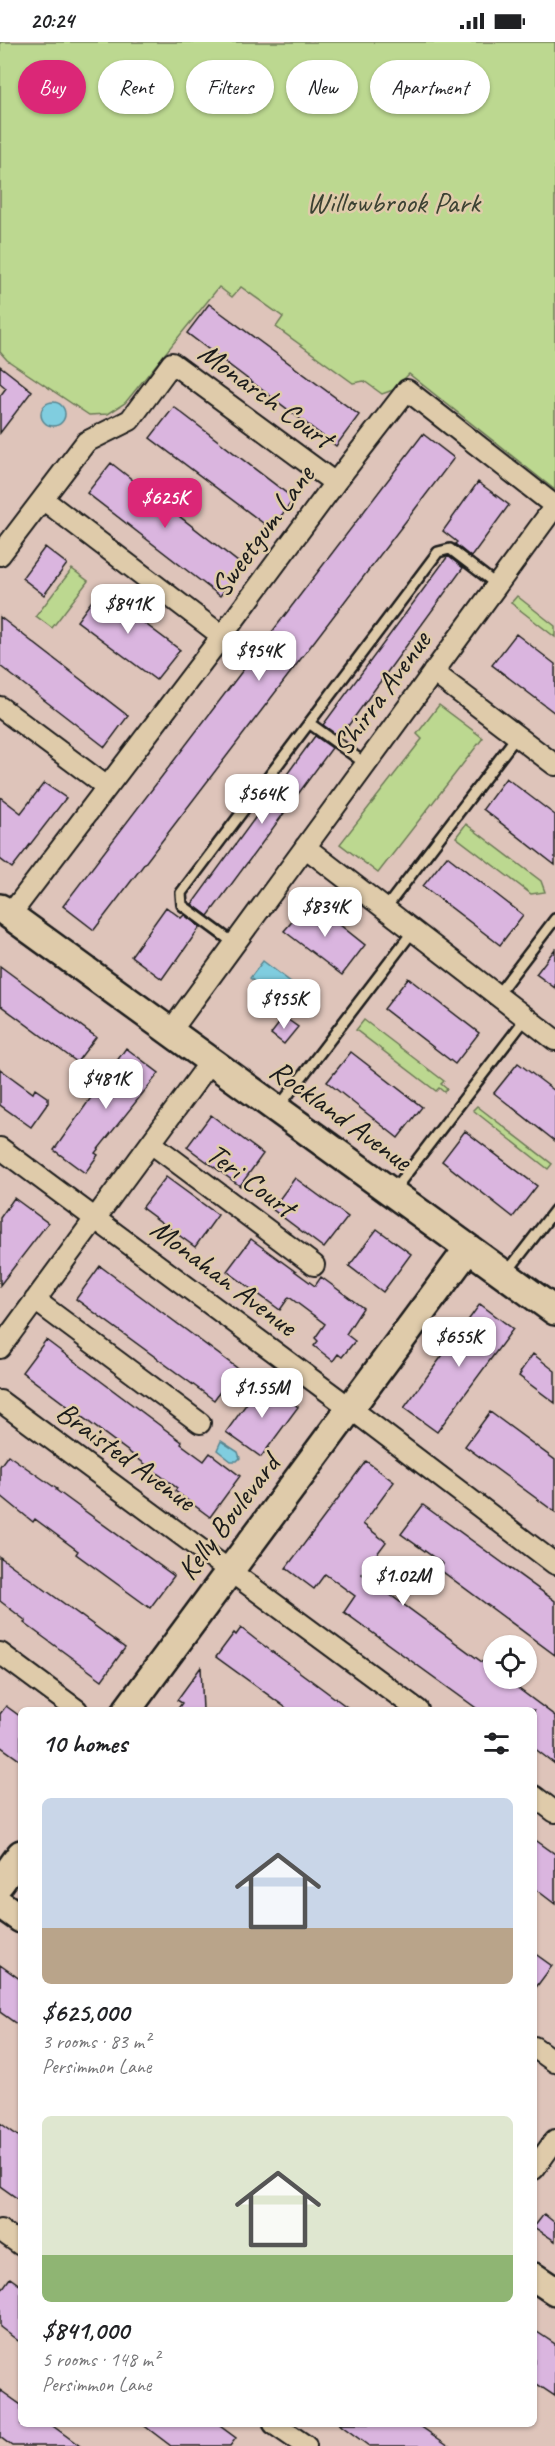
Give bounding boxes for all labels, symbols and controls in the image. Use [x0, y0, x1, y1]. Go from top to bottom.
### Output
text: 20:24 [30, 7, 74, 35]
chip: Buy [18, 60, 86, 114]
chip: Rent [98, 60, 174, 114]
chip: Filters [186, 60, 274, 114]
chip: New [286, 60, 358, 114]
chip: Apartment [370, 60, 490, 114]
park label: Willowbrook Park [306, 183, 482, 221]
street label: Monarch Court [191, 333, 344, 459]
street label: Sweetgum Lane [201, 456, 324, 604]
pin: $625K [123, 478, 207, 529]
text: $625K [142, 485, 188, 510]
pin: $841K [86, 584, 170, 635]
text: $841K [105, 591, 151, 616]
street label: Shirra Avenue [323, 622, 440, 763]
pin: $954K [217, 631, 301, 682]
text: $954K [236, 638, 282, 663]
pin: $564K [220, 774, 304, 825]
text: $564K [239, 781, 285, 806]
pin: $834K [283, 887, 367, 938]
text: $834K [302, 894, 348, 919]
pin: $955K [242, 979, 326, 1030]
text: $955K [261, 986, 307, 1011]
street label: Rockland Avenue [263, 1051, 421, 1181]
pin: $481K [64, 1059, 148, 1110]
text: $481K [83, 1066, 129, 1091]
street label: Teri Court [199, 1134, 306, 1228]
street label: Monahan Avenue [143, 1210, 306, 1346]
pin: $655K [417, 1317, 501, 1368]
text: $655K [436, 1324, 482, 1349]
pin: $1.55M [213, 1368, 311, 1419]
text: $1.55M [235, 1375, 289, 1400]
street label: Braisted Avenue [49, 1393, 205, 1521]
street label: Kelly Boulevard [168, 1443, 290, 1587]
pin: $1.02M [354, 1556, 452, 1607]
text: $1.02M [376, 1563, 430, 1588]
map controls [483, 1635, 537, 1689]
button: locate [483, 1635, 537, 1689]
text: 10 homes [42, 1727, 127, 1760]
icon: filters [480, 1727, 513, 1760]
icon: home [224, 1837, 332, 1945]
text: $625,000 [42, 1996, 129, 2029]
text: 3 rooms · 83 m² [42, 2029, 150, 2054]
text: Persimmon Lane [42, 2054, 151, 2079]
icon: home [224, 2155, 332, 2263]
text: $841,000 [42, 2314, 129, 2347]
text: 5 rooms · 148 m² [42, 2347, 159, 2372]
text: Persimmon Lane [42, 2372, 151, 2397]

